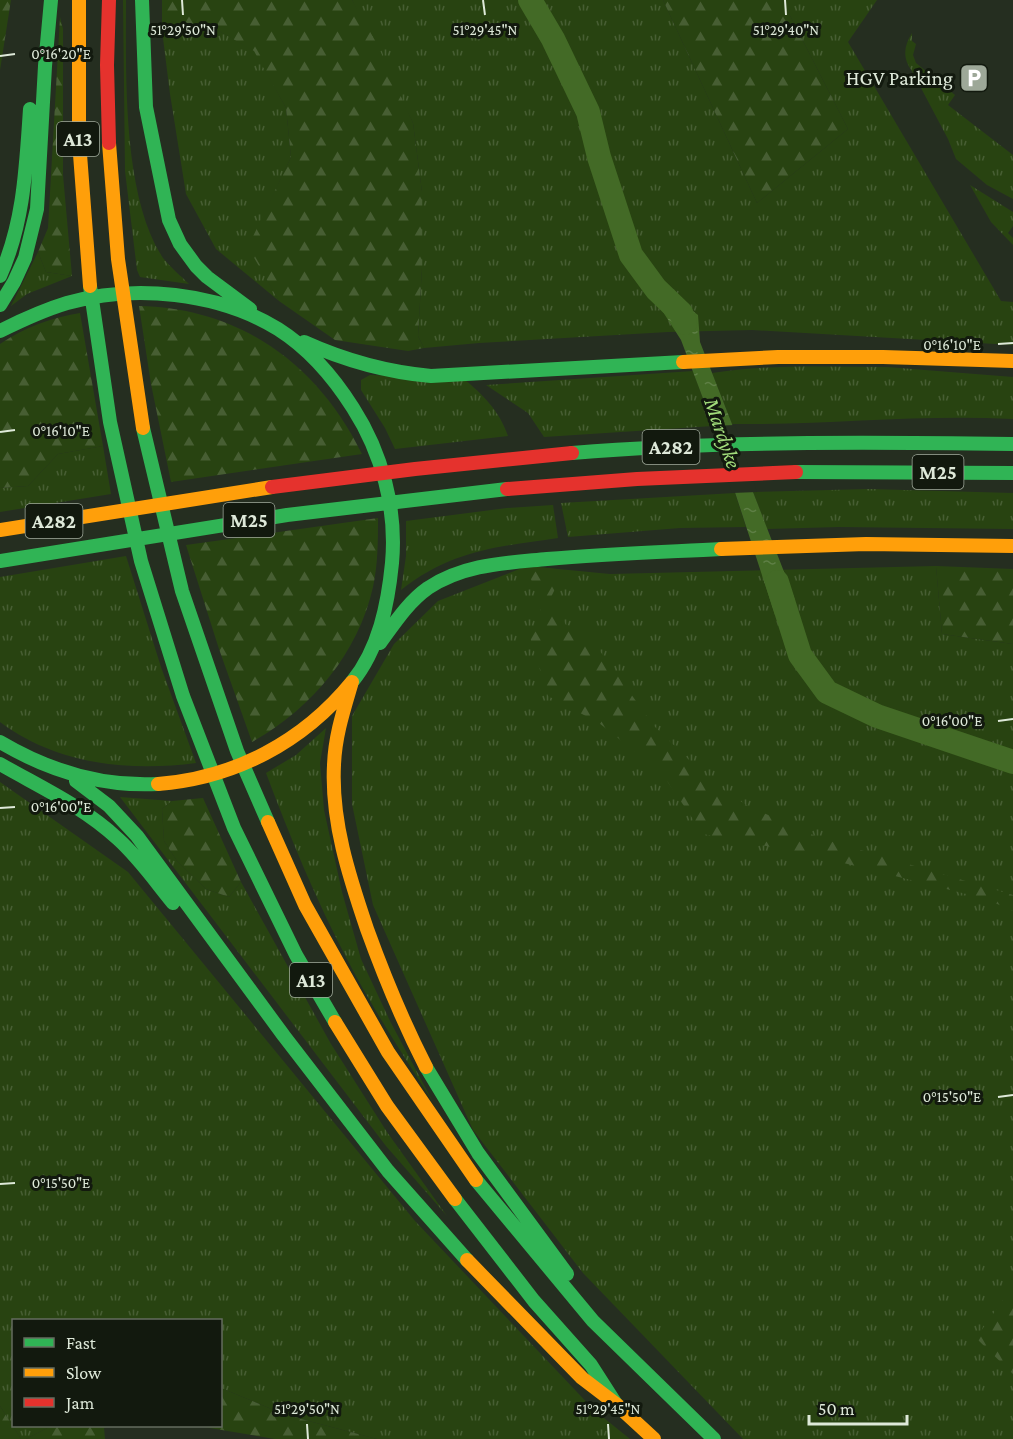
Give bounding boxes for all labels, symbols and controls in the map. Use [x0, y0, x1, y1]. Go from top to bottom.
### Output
text: 51°29'50"N [150, 22, 216, 38]
text: 51°29'45"N [453, 22, 518, 38]
text: 51°29'40"N [753, 22, 819, 38]
text: 0°16'20"E [31, 46, 91, 62]
parking icon: HGV Parking [958, 62, 990, 94]
place label: HGV Parking [846, 66, 953, 90]
road number: A13 [57, 122, 99, 156]
text: 0°16'10"E [923, 337, 981, 353]
water label: Mardyke [699, 393, 747, 472]
text: 0°16'10"E [32, 423, 90, 439]
road number: A282 [642, 430, 700, 464]
road number: M25 [912, 455, 964, 489]
road number: M25 [224, 503, 274, 537]
road number: A282 [26, 504, 82, 538]
text: 0°16'00"E [922, 713, 982, 729]
text: 0°16'00"E [31, 799, 91, 815]
road number: A13 [290, 963, 332, 997]
text: 0°15'50"E [923, 1089, 981, 1105]
text: 0°15'50"E [32, 1175, 90, 1191]
legend [12, 1319, 222, 1427]
text: Fast [66, 1333, 97, 1353]
text: Slow [66, 1363, 102, 1383]
scale bar [809, 1388, 906, 1426]
text: Jam [64, 1393, 95, 1413]
text: 50 m [818, 1399, 855, 1419]
text: 51°29'50"N [274, 1401, 340, 1417]
text: 51°29'45"N [576, 1401, 641, 1417]

